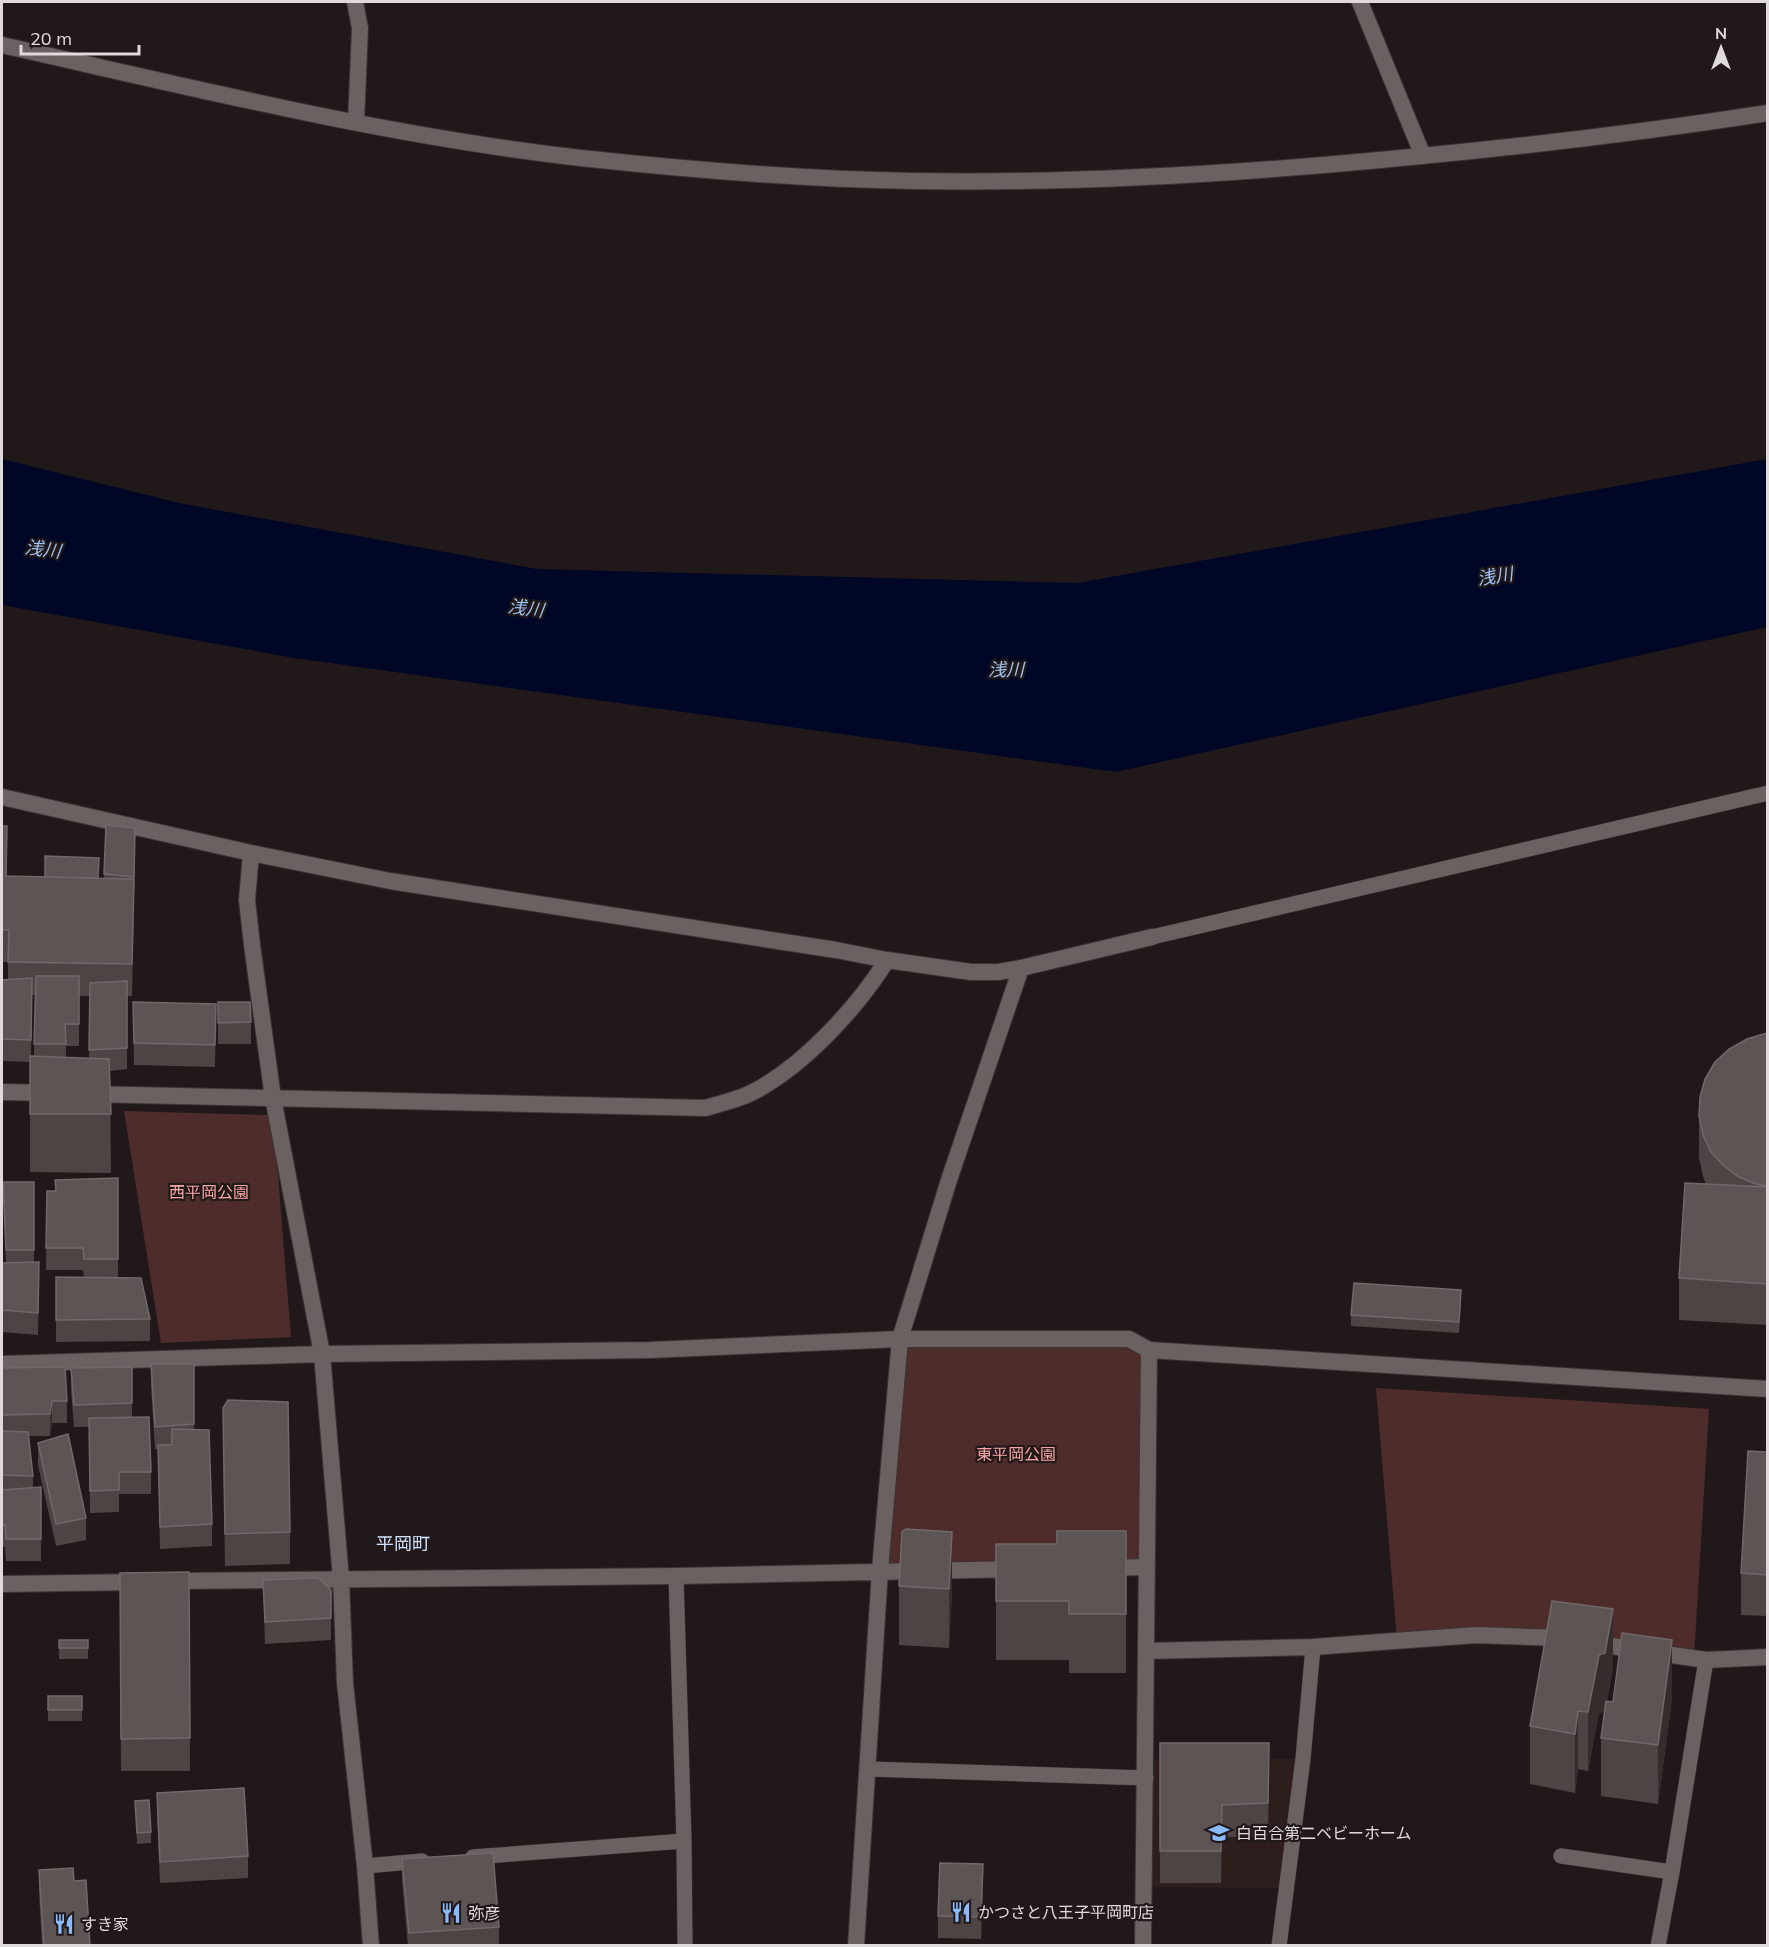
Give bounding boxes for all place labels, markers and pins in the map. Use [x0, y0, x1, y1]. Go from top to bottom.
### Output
school or university icon: 白百合第二ベビーホーム [1207, 1821, 1231, 1845]
place label: 白百合第二ベビーホーム [1236, 1823, 1412, 1843]
restaurant icon: かつさと八王子平岡町店 [949, 1900, 973, 1924]
restaurant icon: 弥彦 [439, 1901, 463, 1925]
place label: かつさと八王子平岡町店 [978, 1902, 1154, 1922]
place label: 弥彦 [468, 1903, 500, 1923]
restaurant icon: すき家 [52, 1912, 76, 1936]
place label: すき家 [81, 1914, 129, 1934]

